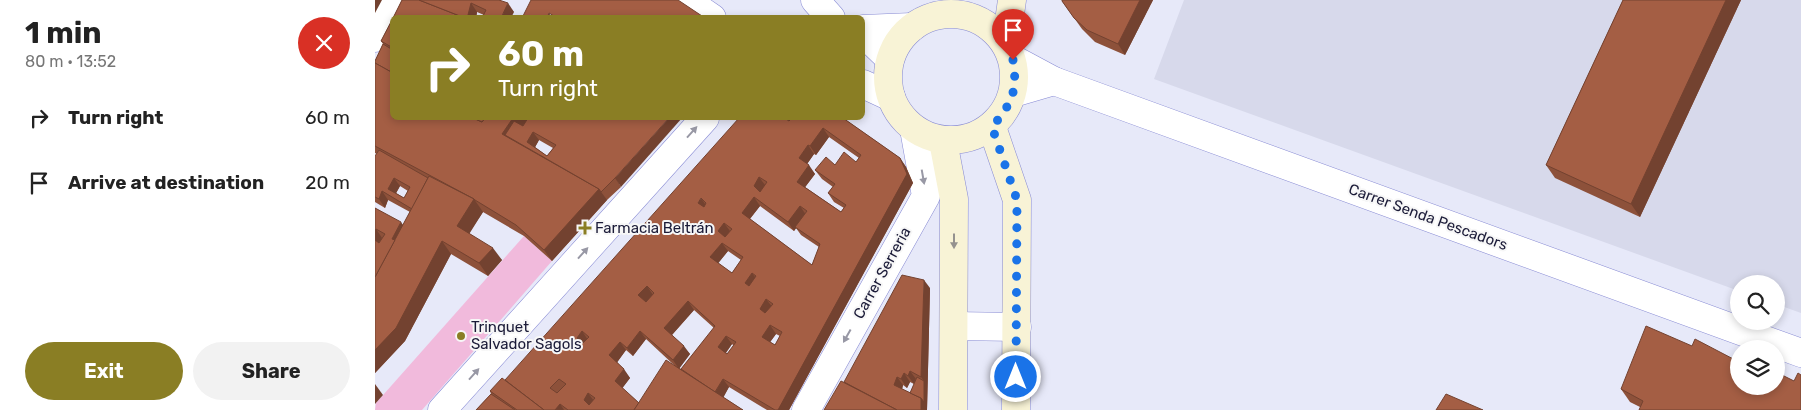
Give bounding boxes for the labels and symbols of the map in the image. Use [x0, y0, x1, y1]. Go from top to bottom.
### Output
pin [992, 9, 1034, 60]
one-way arrow [686, 127, 698, 139]
one-way arrow [919, 169, 927, 185]
street label: Carrer Senda Pescadors [1346, 180, 1510, 254]
place label: Farmacia Beltrán [595, 219, 714, 237]
marker: Farmacia Beltrán [579, 222, 591, 234]
street label: Carrer Serreria [849, 224, 915, 322]
one-way arrow [950, 233, 958, 249]
one-way arrow [577, 247, 589, 259]
place label: Trinquet Salvador Sagols [471, 318, 582, 353]
one-way arrow [843, 329, 851, 344]
marker: Trinquet Salvador Sagols [455, 330, 467, 342]
position arrow [989, 350, 1041, 402]
one-way arrow [469, 367, 480, 380]

